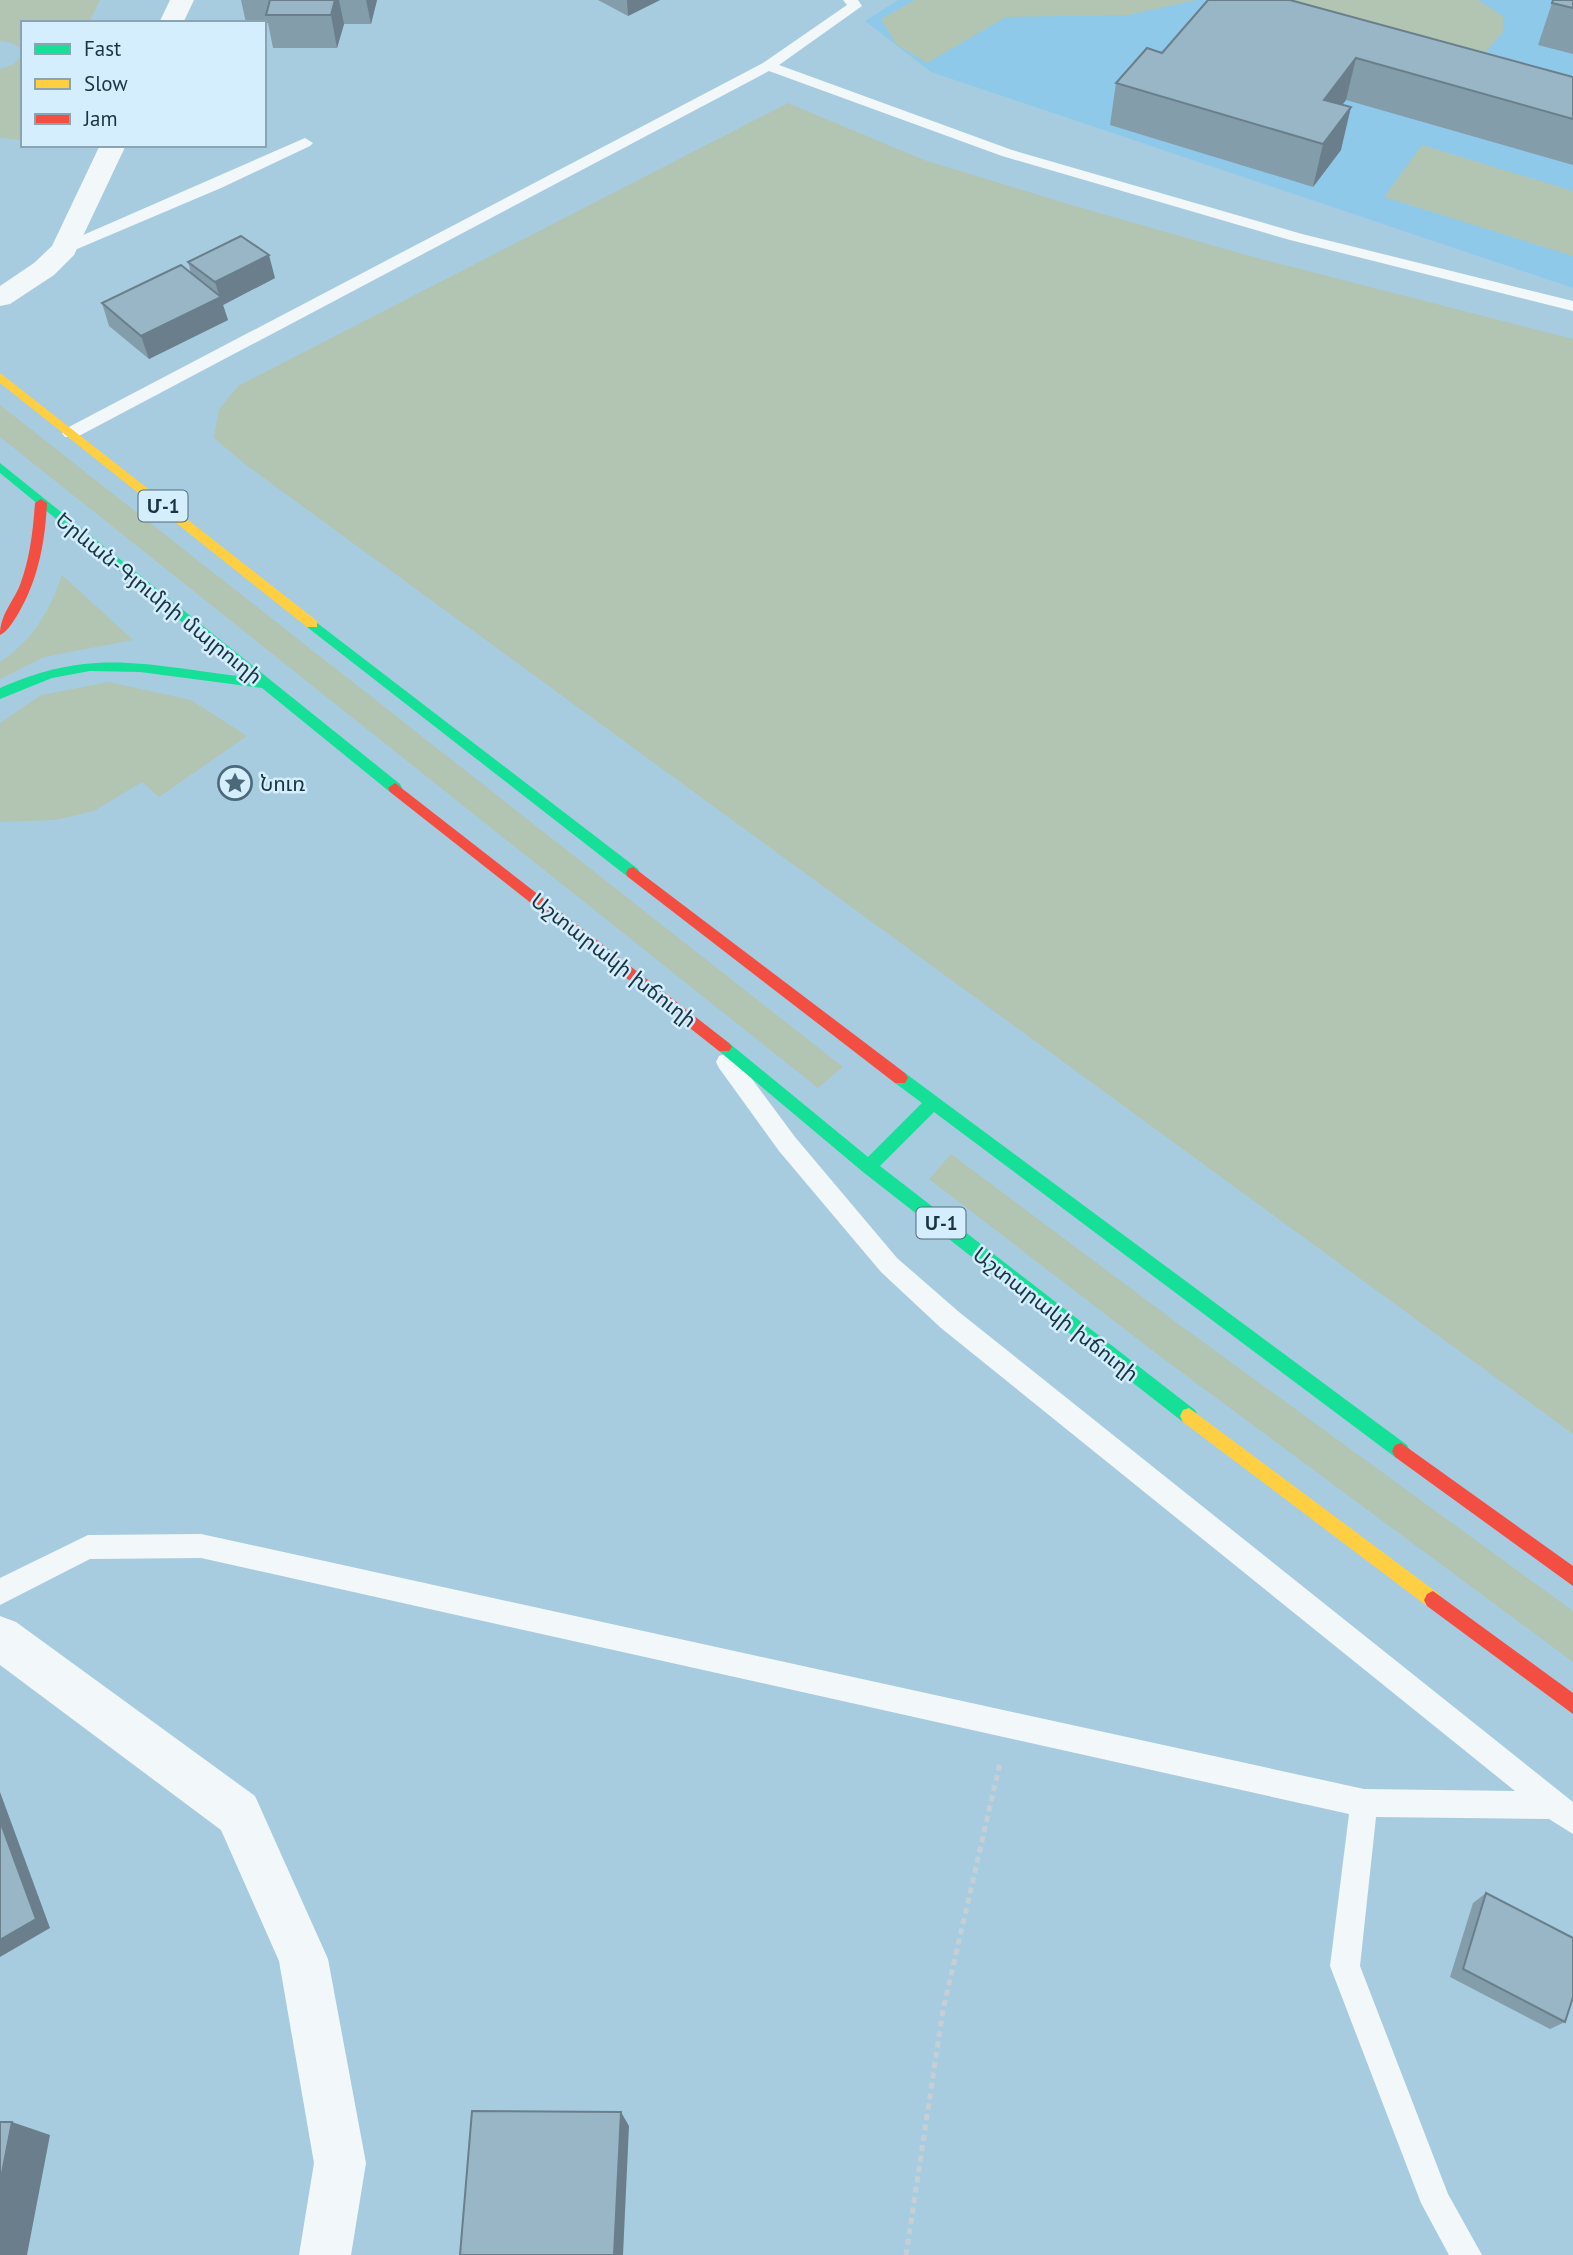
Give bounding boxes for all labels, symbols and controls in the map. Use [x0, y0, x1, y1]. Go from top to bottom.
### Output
legend [21, 21, 266, 147]
text: Fast [84, 35, 121, 62]
text: Slow [84, 70, 128, 97]
text: Jam [83, 105, 118, 132]
road number: Մ-1 [138, 491, 188, 522]
street label: Երևան-Գյումրի մայրուղի [50, 506, 268, 690]
place icon: Նուռ [216, 764, 254, 802]
place label: Նուռ [260, 770, 305, 797]
street label: Աշտարակի խճուղի [526, 887, 702, 1033]
road number: Մ-1 [916, 1208, 965, 1238]
street label: Աշտարակի խճուղի [968, 1241, 1144, 1387]

